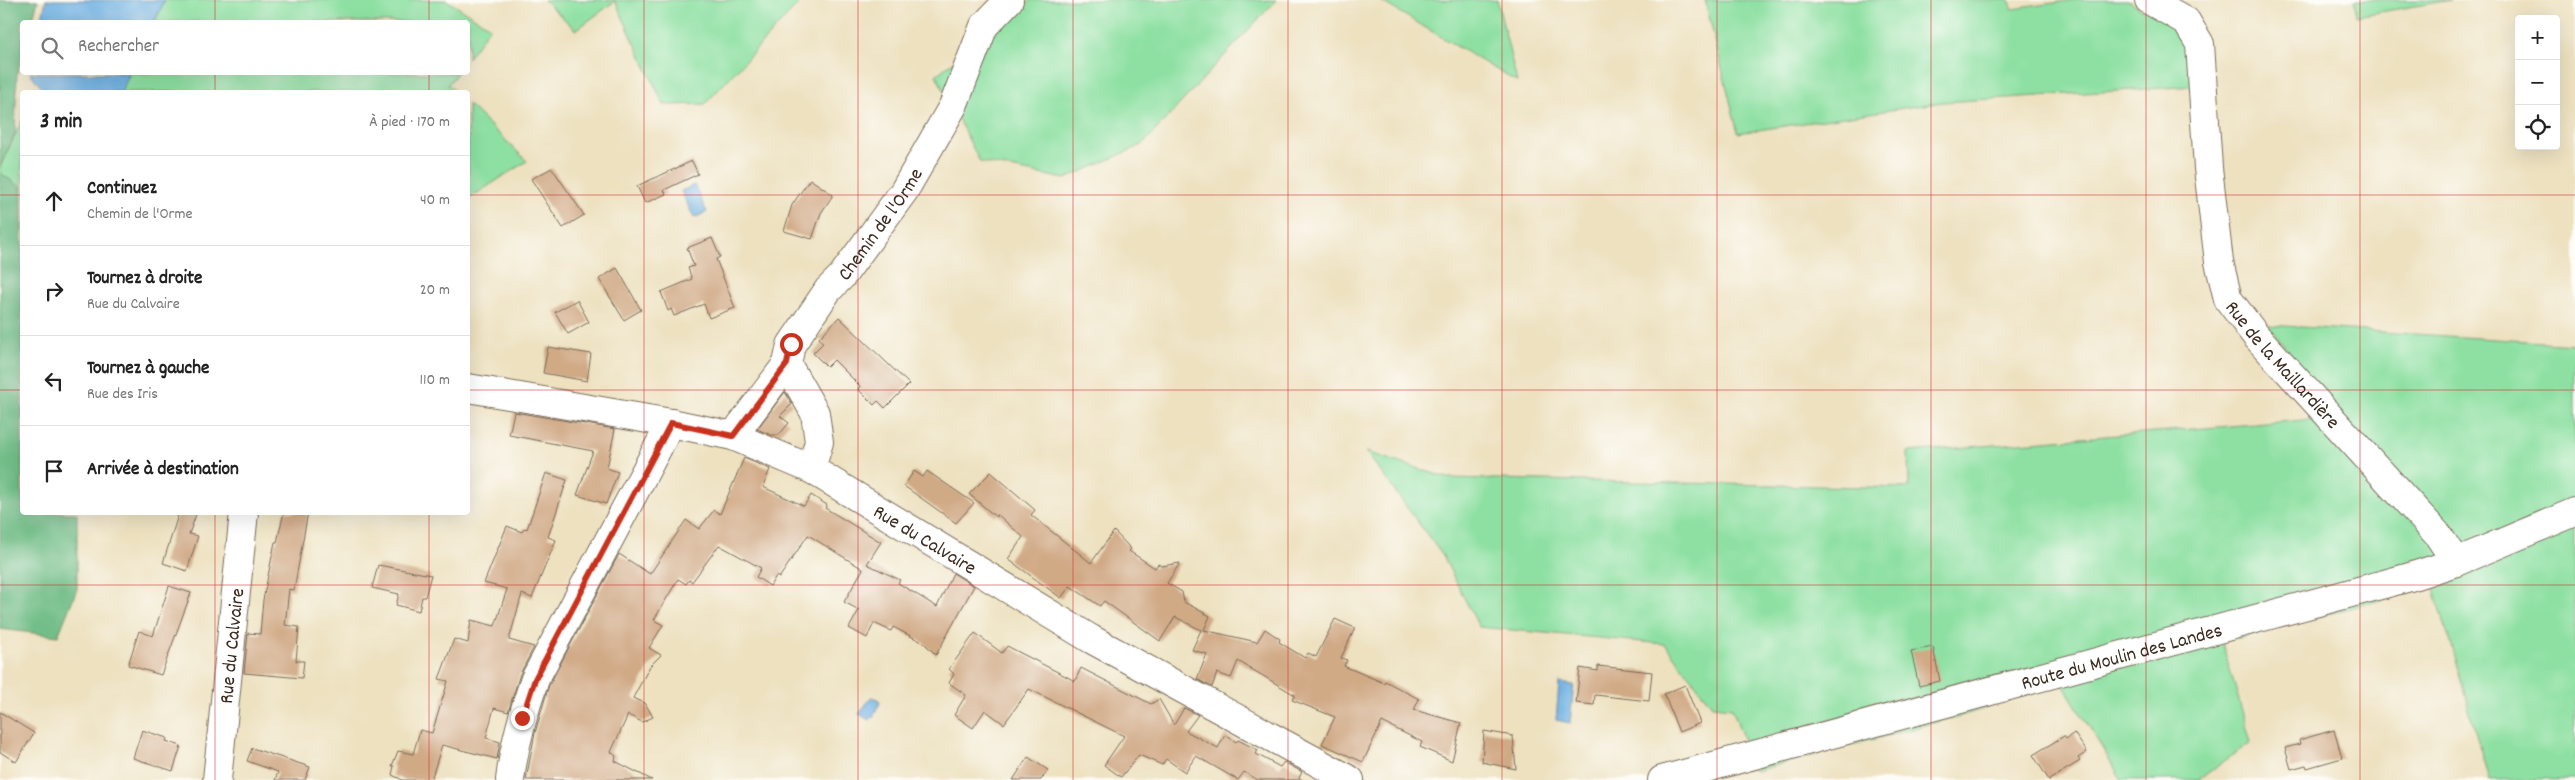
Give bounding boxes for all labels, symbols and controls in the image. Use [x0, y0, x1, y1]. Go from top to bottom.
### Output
map controls [2515, 15, 2560, 150]
button: + [2515, 15, 2560, 60]
search box [20, 20, 470, 75]
icon: search [38, 34, 66, 62]
text: Rechercher [78, 34, 159, 61]
button: − [2515, 60, 2560, 105]
button: locate [2515, 105, 2560, 150]
text: 3 min [40, 108, 82, 138]
text: À pied · 170 m [369, 111, 450, 134]
street label: Chemin de l'Orme [832, 163, 931, 287]
text: Continuez [87, 176, 157, 203]
icon: ahead [40, 187, 68, 215]
text: 40 m [420, 189, 450, 212]
text: Chemin de l'Orme [87, 203, 193, 226]
text: Tournez à droite [87, 266, 202, 293]
icon: right [40, 277, 68, 305]
text: 20 m [420, 279, 450, 302]
text: Rue du Calvaire [87, 293, 180, 316]
street label: Rue de la Maillardière [2217, 296, 2345, 436]
route start [780, 333, 803, 356]
text: Tournez à gauche [87, 356, 209, 383]
icon: left [40, 367, 68, 395]
text: 110 m [420, 369, 450, 392]
text: Rue des Iris [87, 383, 158, 406]
icon: arrive [40, 457, 68, 485]
text: Arrivée à destination [87, 457, 239, 484]
street label: Rue du Calvaire [867, 499, 981, 583]
street label: Rue du Calvaire [214, 587, 253, 705]
street label: Route du Moulin des Landes [2019, 618, 2226, 699]
route end [511, 707, 534, 730]

